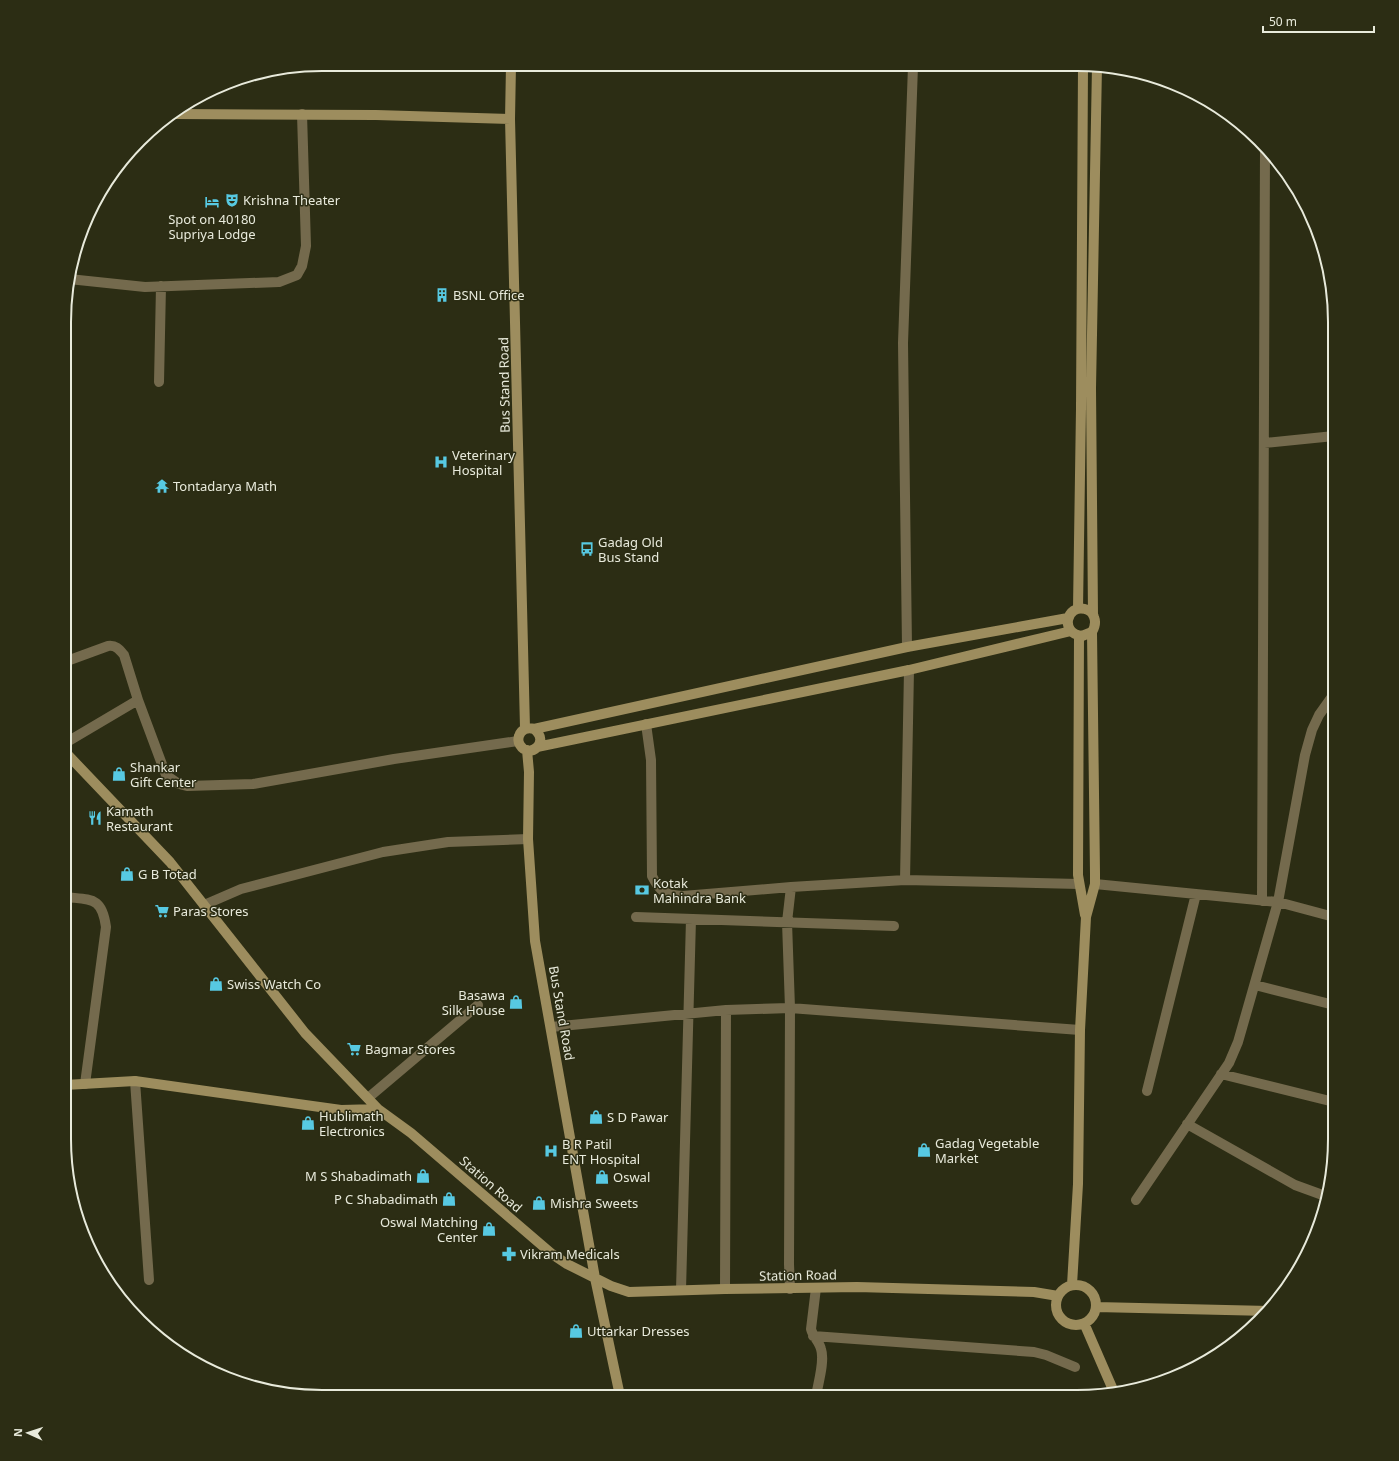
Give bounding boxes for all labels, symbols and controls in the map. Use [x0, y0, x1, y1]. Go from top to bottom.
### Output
scale bar [1263, 8, 1374, 34]
text: 50 m [1269, 13, 1297, 30]
place label: Krishna Theater [243, 191, 341, 209]
theatre icon: Krishna Theater [224, 192, 240, 208]
hotel icon: Spot on 40180 Supriya Lodge [204, 194, 220, 210]
place label: Spot on 40180 Supriya Lodge [168, 210, 256, 243]
place label: BSNL Office [453, 286, 525, 304]
building icon: BSNL Office [434, 287, 450, 303]
street label: Bus Stand Road [494, 337, 514, 433]
place label: Veterinary Hospital [452, 446, 515, 479]
hospital icon: Veterinary Hospital [433, 454, 449, 470]
place label: Tontadarya Math [173, 477, 277, 495]
temple icon: Tontadarya Math [154, 478, 170, 494]
place label: Gadag Old Bus Stand [598, 533, 663, 566]
bus stop icon: Gadag Old Bus Stand [579, 541, 595, 557]
place label: Shankar Gift Center [130, 758, 197, 791]
shop icon: Shankar Gift Center [111, 766, 127, 782]
place label: Kamath Restaurant [106, 802, 173, 835]
restaurant icon: Kamath Restaurant [87, 810, 103, 826]
place label: G B Totad [138, 865, 197, 883]
shop icon: G B Totad [119, 866, 135, 882]
place label: Kotak Mahindra Bank [653, 874, 746, 907]
bank icon: Kotak Mahindra Bank [634, 882, 650, 898]
place label: Paras Stores [173, 902, 249, 920]
supermarket icon: Paras Stores [154, 903, 170, 919]
street label: Bus Stand Road [545, 964, 579, 1062]
place label: Swiss Watch Co [227, 975, 321, 993]
shop icon: Swiss Watch Co [208, 976, 224, 992]
place label: Basawa Silk House [442, 986, 505, 1019]
shop icon: Basawa Silk House [508, 994, 524, 1010]
place label: Bagmar Stores [365, 1040, 455, 1058]
supermarket icon: Bagmar Stores [346, 1041, 362, 1057]
place label: Hublimath Electronics [319, 1107, 385, 1140]
place label: S D Pawar [607, 1108, 669, 1126]
shop icon: S D Pawar [588, 1109, 604, 1125]
shop icon: Hublimath Electronics [300, 1115, 316, 1131]
place label: Gadag Vegetable Market [935, 1134, 1039, 1167]
place label: B R Patil ENT Hospital [562, 1135, 640, 1168]
shop icon: Gadag Vegetable Market [916, 1142, 932, 1158]
hospital icon: B R Patil ENT Hospital [543, 1143, 559, 1159]
street label: Station Road [456, 1152, 526, 1216]
place label: M S Shabadimath [305, 1167, 412, 1185]
shop icon: M S Shabadimath [415, 1168, 431, 1184]
place label: Oswal [613, 1168, 650, 1186]
shop icon: Oswal [594, 1169, 610, 1185]
place label: P C Shabadimath [334, 1190, 438, 1208]
shop icon: P C Shabadimath [441, 1191, 457, 1207]
place label: Mishra Sweets [550, 1194, 638, 1212]
shop icon: Mishra Sweets [531, 1195, 547, 1211]
place label: Oswal Matching Center [380, 1213, 479, 1246]
shop icon: Oswal Matching Center [481, 1221, 497, 1237]
place label: Vikram Medicals [520, 1245, 620, 1263]
pharmacy icon: Vikram Medicals [501, 1246, 517, 1262]
street label: Station Road [759, 1265, 837, 1285]
place label: Uttarkar Dresses [587, 1322, 689, 1340]
shop icon: Uttarkar Dresses [568, 1323, 584, 1339]
north arrow [8, 1413, 48, 1453]
text: N [10, 1428, 25, 1437]

